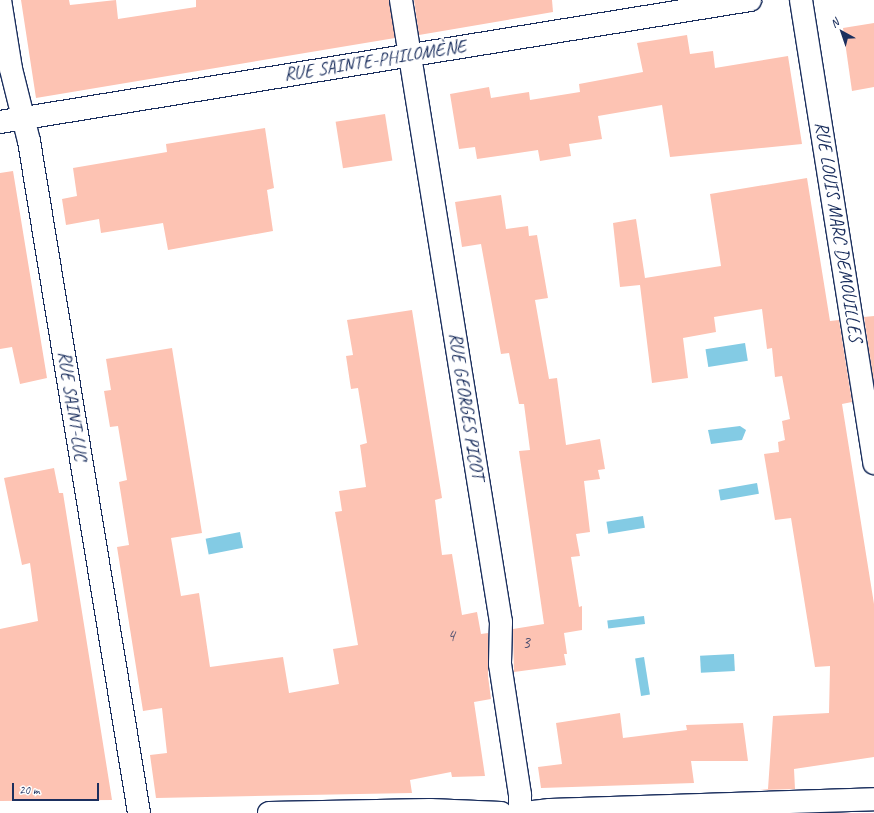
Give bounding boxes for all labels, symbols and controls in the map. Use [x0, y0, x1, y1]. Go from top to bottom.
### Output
north arrow [822, 12, 862, 52]
text: N [827, 15, 841, 30]
street label: RUE SAINTE-PHILOMÈNE [282, 35, 468, 87]
street label: RUE LOUIS MARC DEMOUILLES [809, 120, 867, 344]
street label: RUE GEORGES PICOT [443, 331, 489, 481]
street label: RUE SAINT-LUC [52, 349, 92, 463]
house number: 4 [447, 626, 455, 646]
house number: 3 [522, 633, 530, 653]
scale bar [14, 775, 101, 801]
text: 20 m [19, 782, 39, 798]

